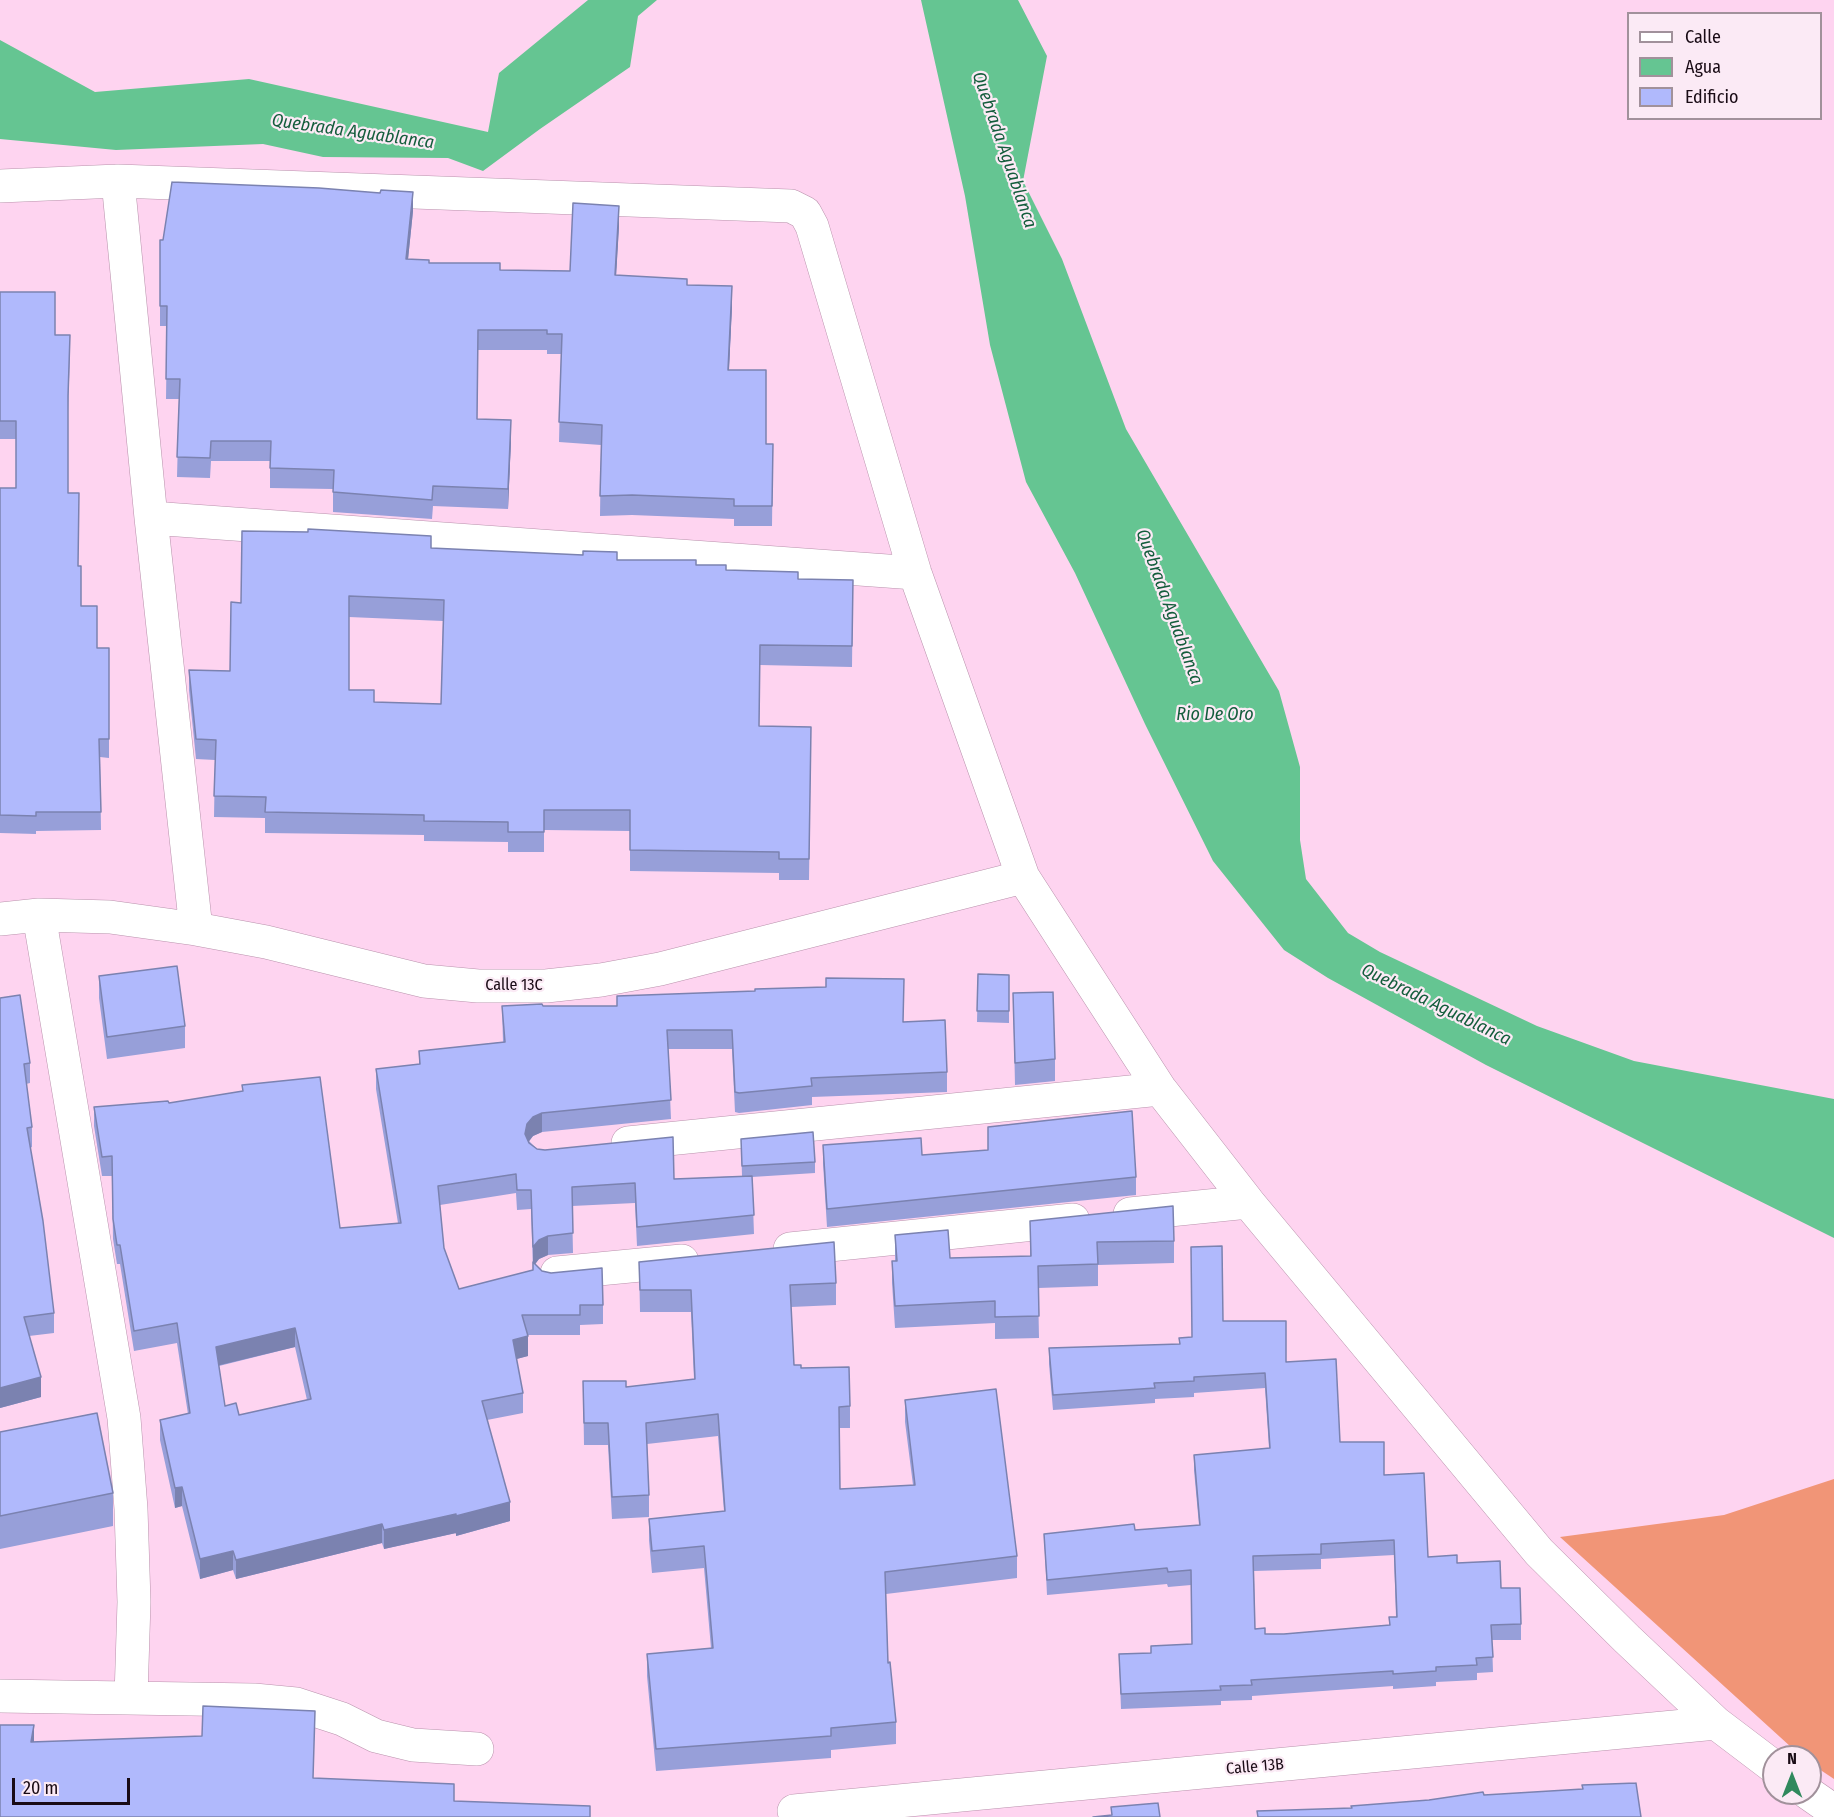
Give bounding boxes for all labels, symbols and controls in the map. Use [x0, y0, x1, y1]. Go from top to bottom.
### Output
legend [1627, 12, 1822, 120]
text: Calle [1685, 26, 1721, 48]
text: Agua [1685, 56, 1721, 78]
water label: Quebrada Aguablanca [967, 69, 1041, 231]
text: Edificio [1685, 86, 1738, 108]
water label: Quebrada Aguablanca [270, 110, 436, 154]
water label: Quebrada Aguablanca [1131, 526, 1207, 688]
water label: Rio De Oro [1176, 704, 1254, 726]
water label: Quebrada Aguablanca [1358, 959, 1514, 1051]
street label: Calle 13C [485, 976, 543, 996]
north arrow [1762, 1745, 1822, 1805]
text: N [1787, 1749, 1797, 1768]
street label: Calle 13B [1225, 1755, 1285, 1779]
scale bar [15, 1766, 134, 1804]
text: 20 m [23, 1777, 58, 1799]

